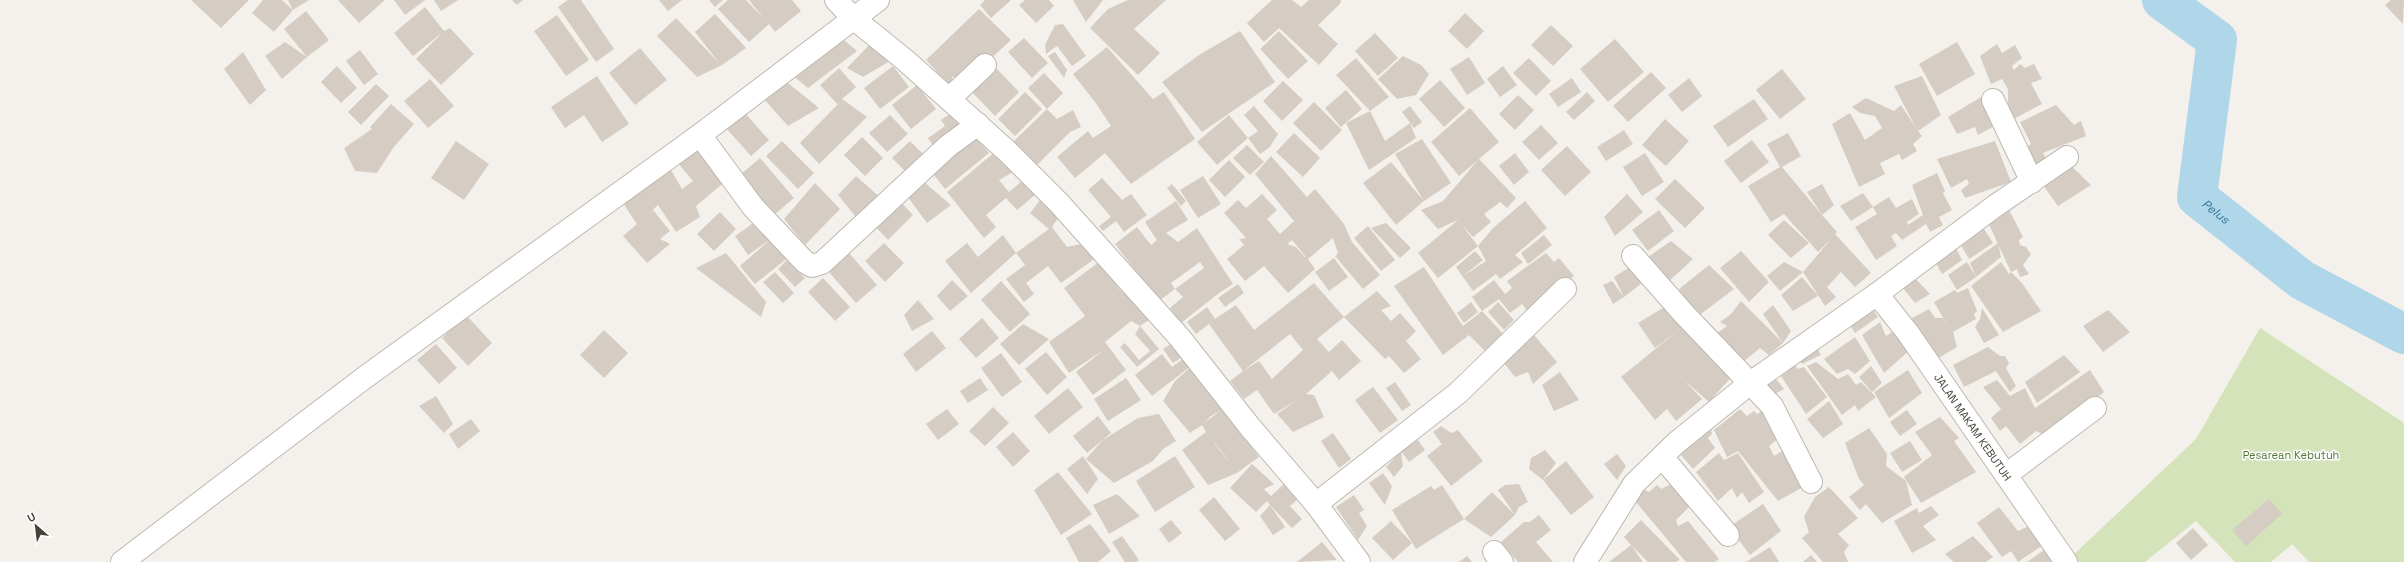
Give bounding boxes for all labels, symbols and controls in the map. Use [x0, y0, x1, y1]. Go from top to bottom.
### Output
water label: Pelus [2199, 196, 2233, 228]
street label: JALAN MAKAM KEBUTUH [1931, 371, 2015, 483]
park label: Pesarean Kebutuh [2243, 448, 2339, 462]
north arrow [16, 506, 56, 546]
text: U [25, 509, 38, 525]

